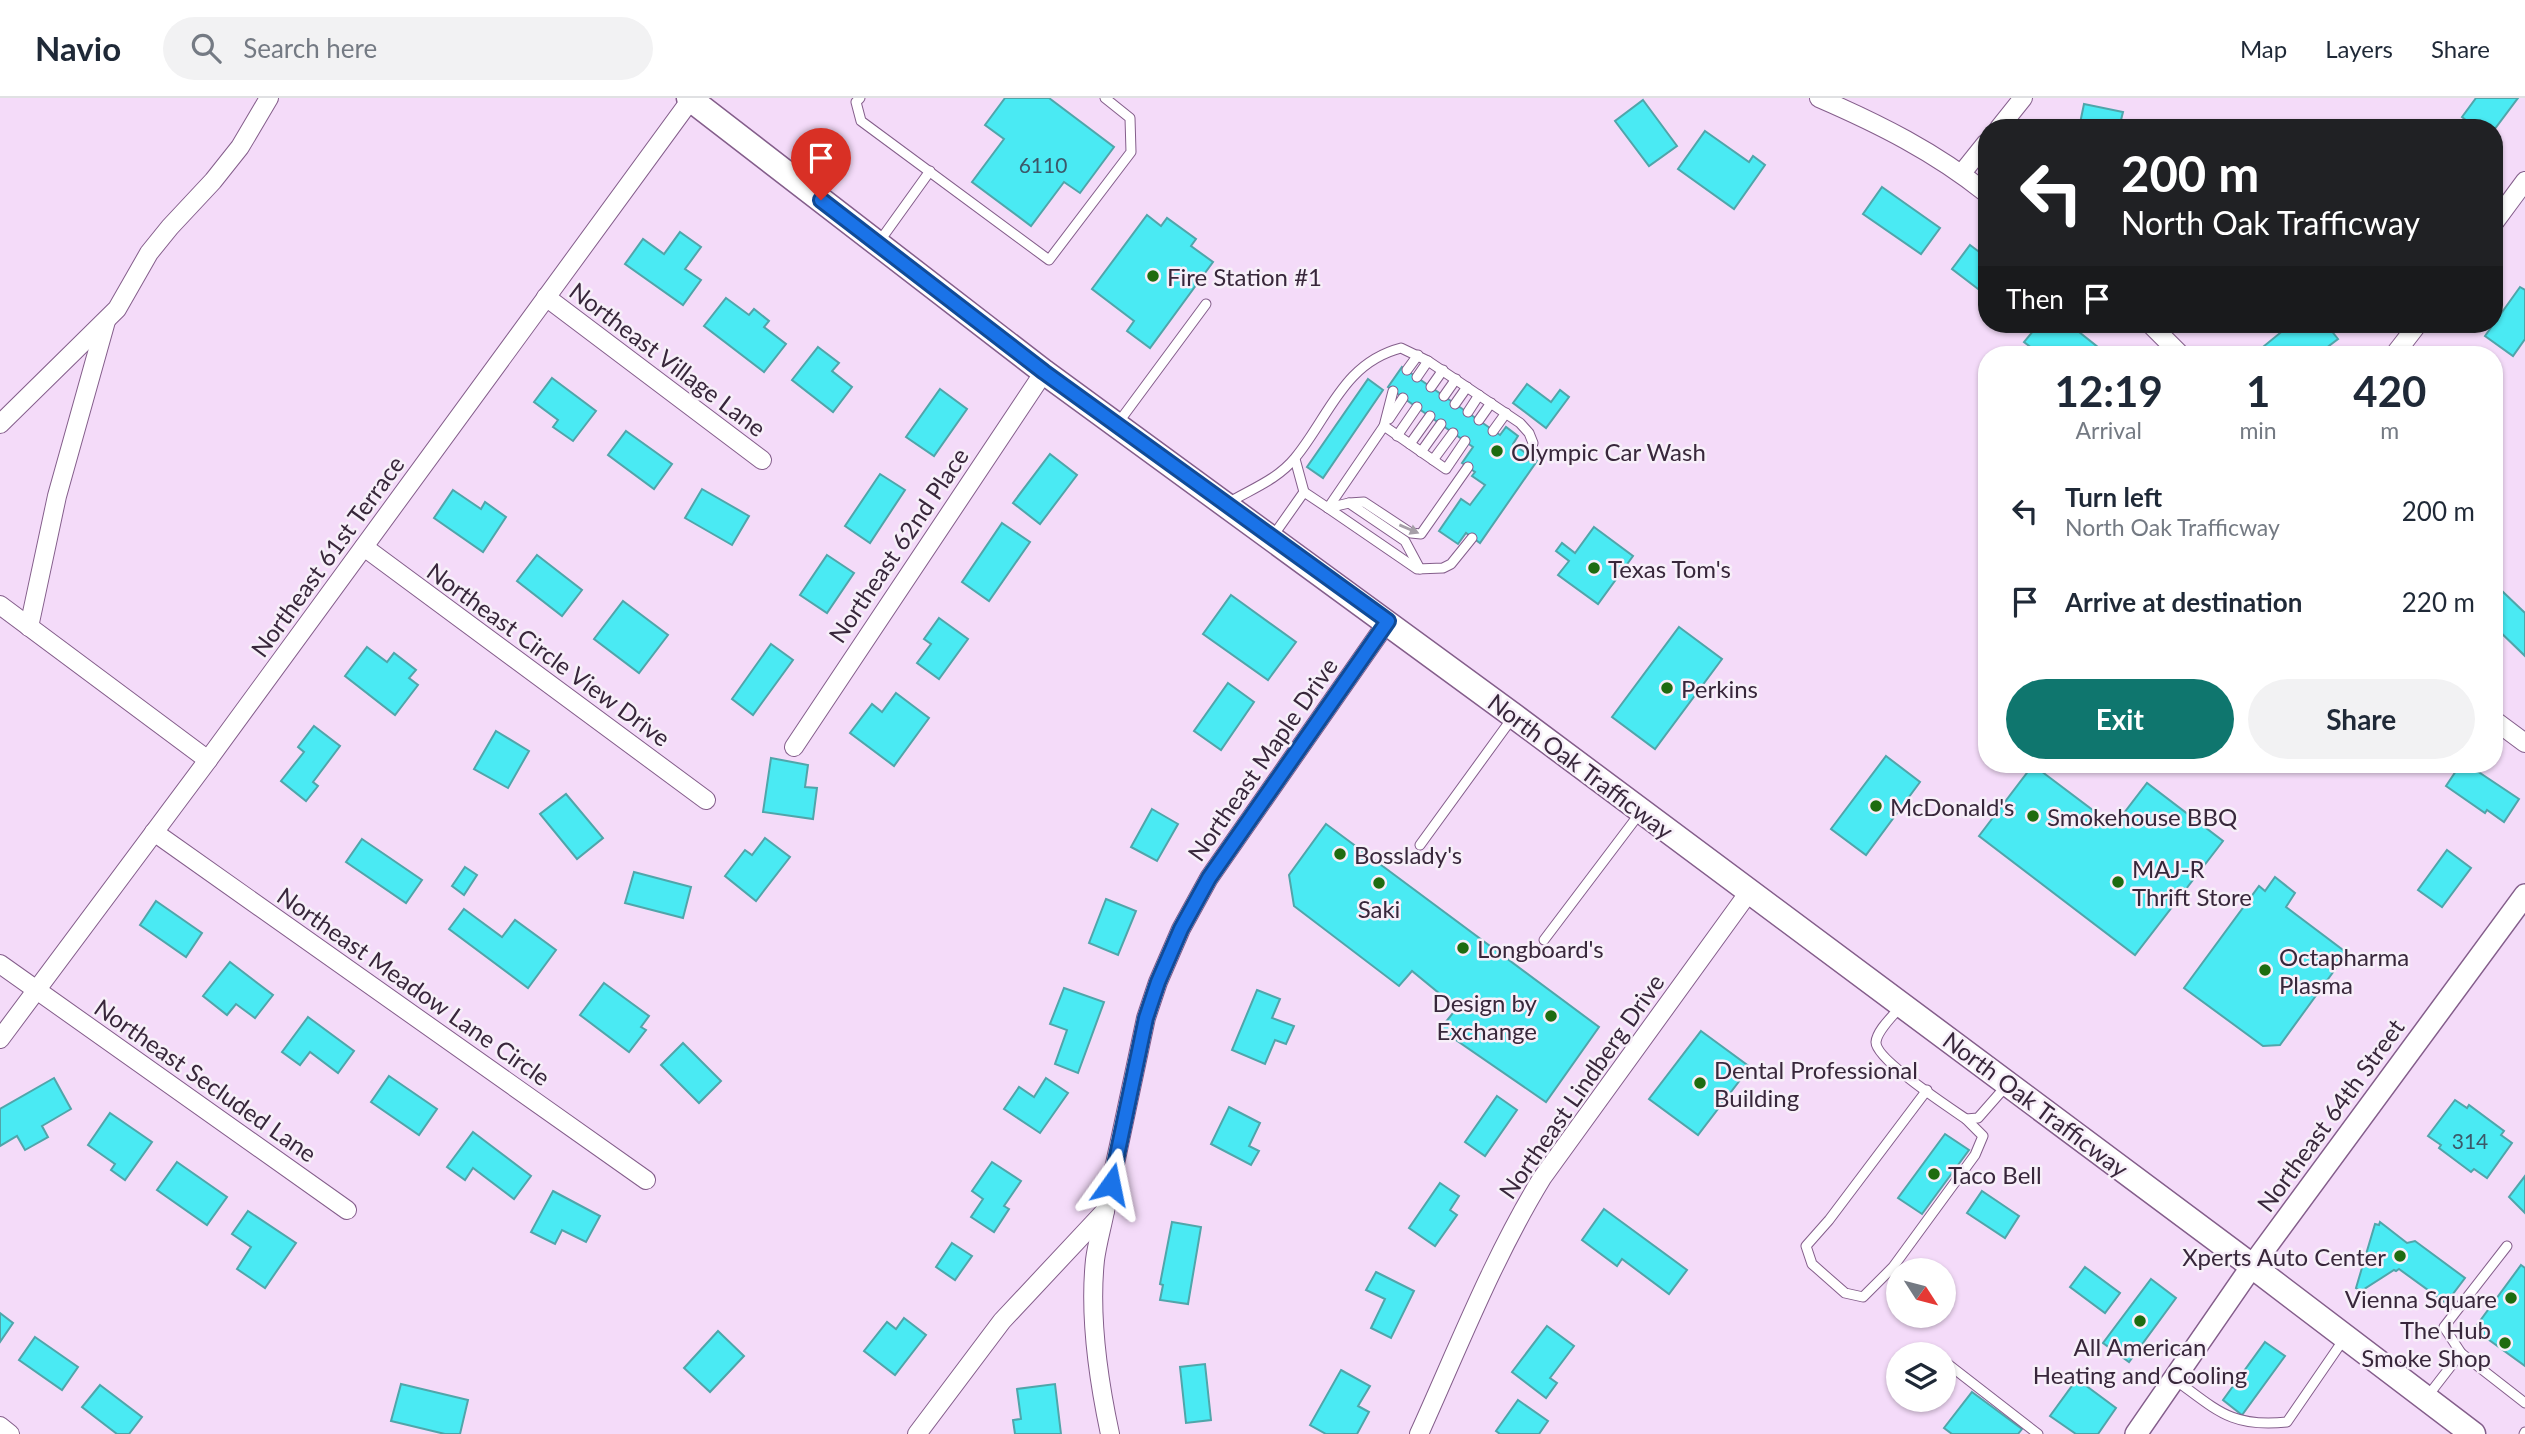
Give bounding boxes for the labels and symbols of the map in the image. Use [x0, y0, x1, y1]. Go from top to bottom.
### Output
pin [791, 128, 851, 200]
house number: 6110 [1019, 152, 1067, 177]
place label: Fire Station #1 [1167, 262, 1322, 291]
marker: Fire Station #1 [1145, 268, 1161, 284]
street label: Northeast Village Lane [564, 276, 772, 442]
place label: Olympic Car Wash [1511, 437, 1706, 466]
street label: Northeast 62nd Place [822, 442, 974, 648]
marker: Olympic Car Wash [1489, 443, 1505, 459]
street label: Northeast 61st Terrace [244, 450, 410, 662]
one-way arrow [1399, 523, 1419, 535]
place label: Texas Tom's [1608, 554, 1731, 583]
street label: Northeast Circle View Drive [422, 556, 676, 752]
marker: Texas Tom's [1586, 560, 1602, 576]
street label: Northeast Maple Drive [1181, 652, 1343, 866]
place label: Perkins [1681, 674, 1758, 703]
marker: Perkins [1659, 680, 1675, 696]
street label: North Oak Trafficway [1483, 687, 1680, 845]
place label: McDonald's [1890, 792, 2014, 821]
marker: McDonald's [1868, 798, 1884, 814]
place label: Smokehouse BBQ [2047, 802, 2237, 831]
marker: Smokehouse BBQ [2025, 808, 2041, 824]
place label: Bosslady's [1354, 840, 1462, 869]
marker: Bosslady's [1332, 846, 1348, 862]
place label: MAJ-R Thrift Store [2132, 854, 2252, 911]
marker: MAJ-R Thrift Store [2110, 874, 2126, 890]
marker: Saki [1371, 875, 1387, 891]
street label: Northeast Meadow Lane Circle [272, 881, 556, 1091]
place label: Saki [1358, 894, 1400, 923]
place label: Longboard's [1477, 934, 1604, 963]
marker: Longboard's [1455, 940, 1471, 956]
place label: Octapharma Plasma [2279, 942, 2409, 999]
marker: Octapharma Plasma [2257, 962, 2273, 978]
street label: Northeast Lindberg Drive [1492, 968, 1670, 1204]
place label: Design by Exchange [1433, 988, 1538, 1045]
street label: Northeast Secluded Lane [89, 992, 323, 1168]
marker: Design by Exchange [1543, 1008, 1559, 1024]
street label: Northeast 64th Street [2250, 1013, 2410, 1217]
street label: North Oak Trafficway [1938, 1025, 2135, 1183]
place label: Dental Professional Building [1714, 1055, 1918, 1112]
marker: Dental Professional Building [1692, 1075, 1708, 1091]
house number: 314 [2452, 1128, 2488, 1153]
position arrow [1074, 1147, 1148, 1221]
place label: Taco Bell [1948, 1160, 2042, 1189]
marker: Taco Bell [1926, 1166, 1942, 1182]
place label: Xperts Auto Center [2182, 1242, 2386, 1271]
marker: Xperts Auto Center [2392, 1248, 2408, 1264]
north arrow [1886, 1258, 1956, 1328]
place label: Vienna Square [2345, 1284, 2497, 1313]
marker: Vienna Square [2503, 1290, 2519, 1306]
marker: All American Heating and Cooling [2132, 1313, 2148, 1329]
place label: The Hub Smoke Shop [2361, 1315, 2491, 1372]
place label: All American Heating and Cooling [2033, 1332, 2247, 1389]
marker: The Hub Smoke Shop [2497, 1335, 2513, 1351]

